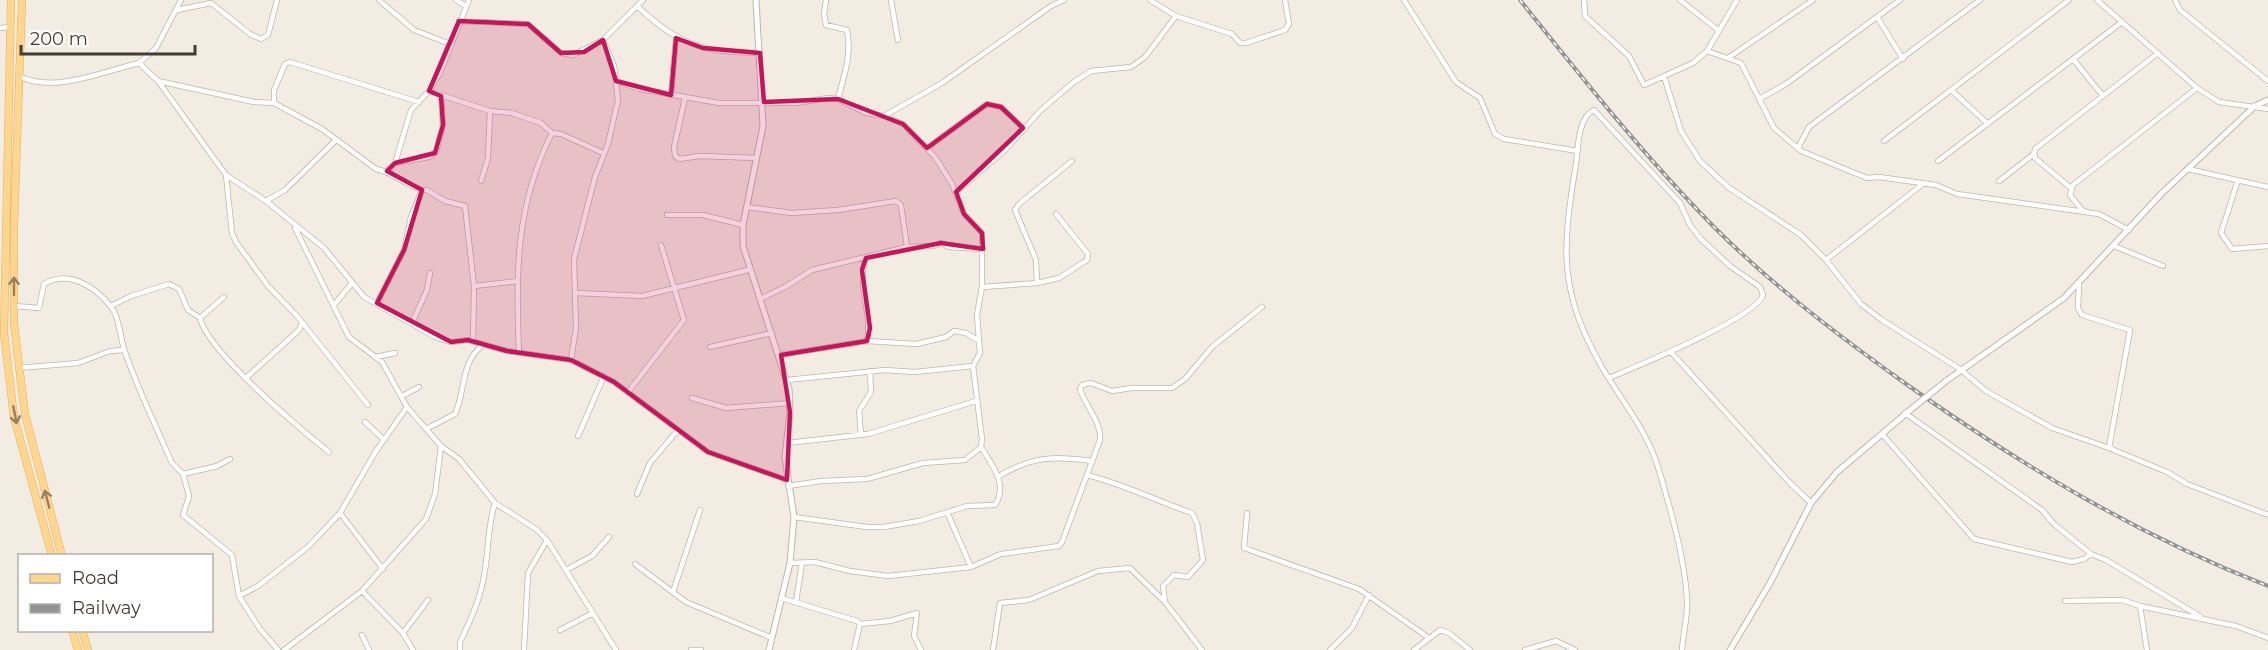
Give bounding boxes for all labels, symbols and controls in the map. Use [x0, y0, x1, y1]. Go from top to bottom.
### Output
scale bar [21, 18, 195, 56]
text: 200 m [30, 28, 88, 50]
one-way arrow [8, 277, 20, 297]
one-way arrow [10, 404, 21, 424]
one-way arrow [41, 490, 53, 509]
legend [18, 554, 213, 632]
text: Road [72, 567, 119, 589]
text: Railway [72, 597, 141, 619]

